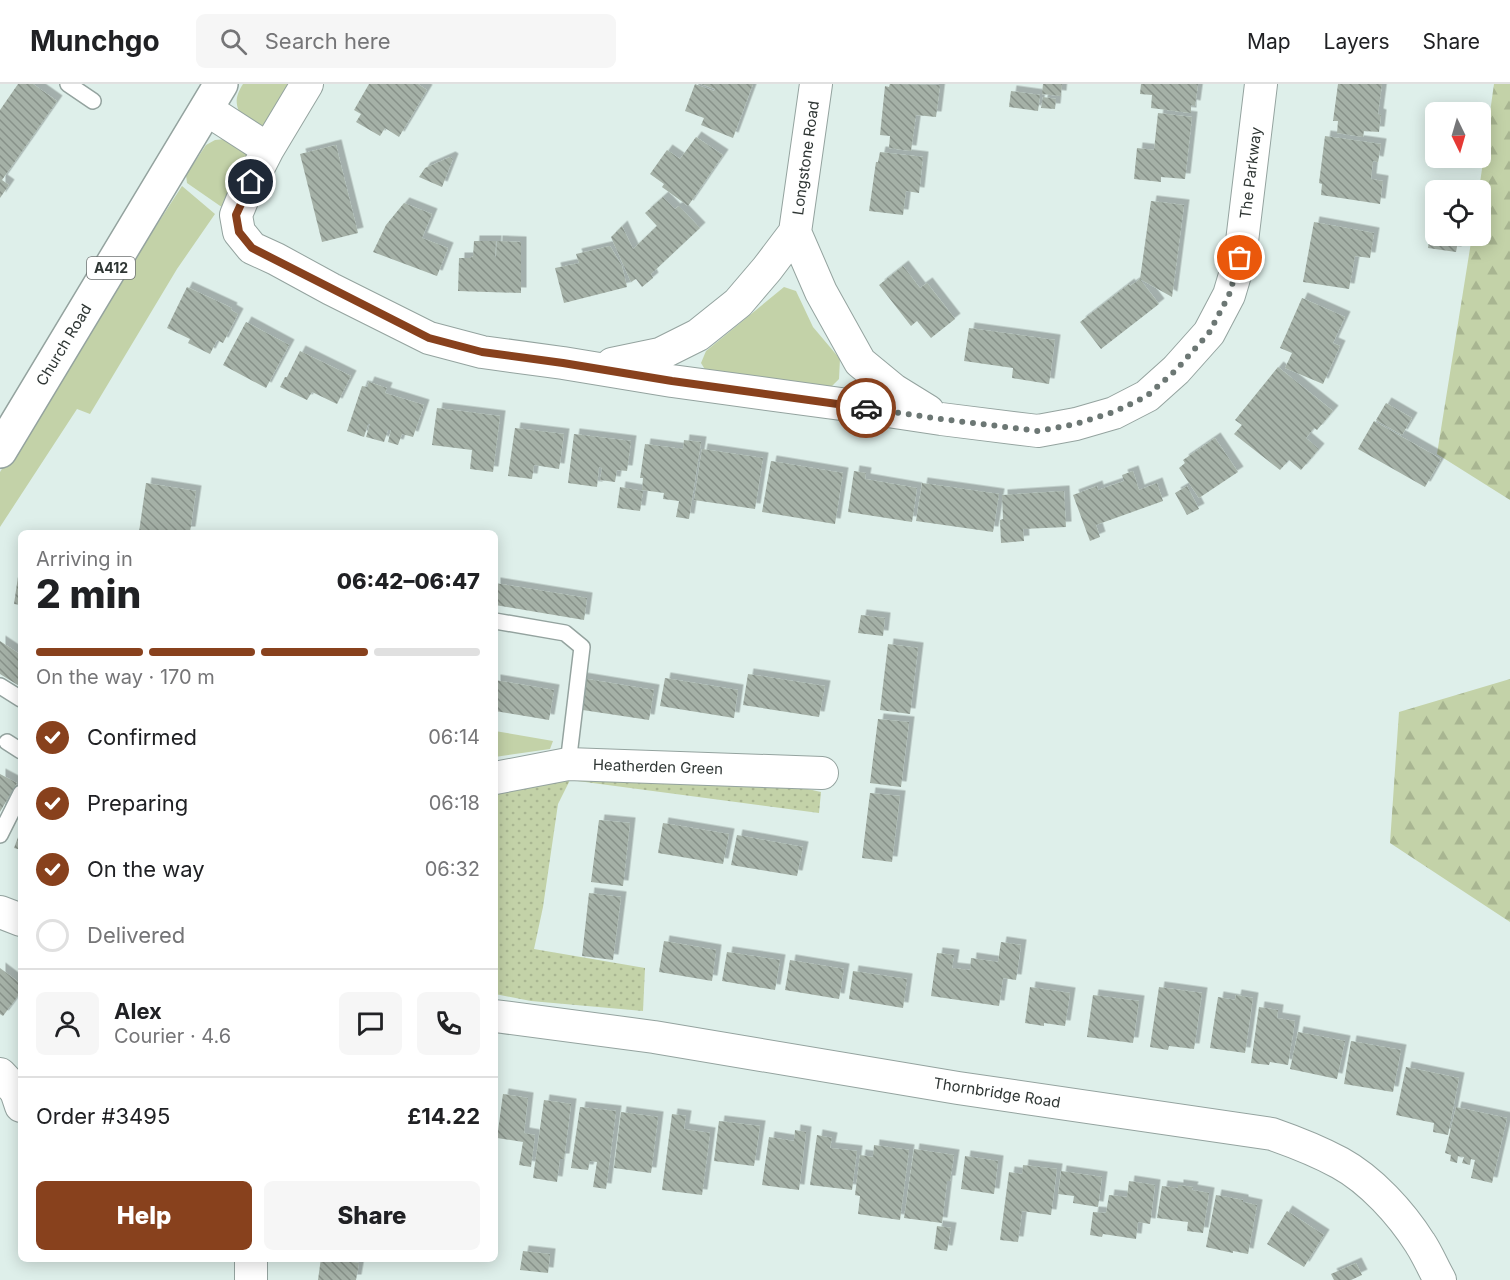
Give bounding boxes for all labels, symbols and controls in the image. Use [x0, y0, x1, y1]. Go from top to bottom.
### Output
search box [196, 14, 616, 68]
text: Munchgo [30, 24, 160, 58]
icon: search [217, 25, 250, 58]
text: Search here [265, 28, 391, 54]
text: Map [1247, 29, 1291, 54]
text: Layers [1324, 29, 1390, 54]
text: Share [1423, 29, 1480, 54]
street label: Longstone Road [788, 100, 823, 216]
north arrow [1425, 102, 1491, 168]
map controls [1425, 102, 1491, 246]
street label: The Parkway [1235, 125, 1266, 220]
pin [225, 156, 276, 207]
icon: home [234, 165, 267, 198]
button: locate [1425, 180, 1491, 246]
pin [1214, 232, 1265, 283]
icon: bag [1223, 241, 1256, 274]
road number: A412 [87, 257, 135, 279]
street label: Church Road [32, 300, 95, 389]
courier [836, 378, 896, 438]
icon: car [850, 392, 883, 425]
text: Arriving in [36, 547, 133, 571]
text: 06:42–06:47 [337, 568, 480, 594]
text: 2 min [36, 570, 141, 617]
text: On the way · 170 m [36, 665, 215, 689]
icon: check [36, 721, 69, 754]
text: Confirmed [87, 724, 197, 750]
text: 06:14 [428, 725, 480, 749]
street label: Heatherden Green [593, 755, 723, 778]
icon: check [36, 787, 69, 820]
text: Preparing [87, 790, 188, 816]
text: 06:18 [429, 791, 480, 815]
icon: check [36, 853, 69, 886]
text: On the way [87, 856, 205, 882]
text: 06:32 [425, 857, 480, 881]
text: Delivered [87, 922, 185, 948]
button: person [36, 992, 99, 1055]
button: chat [339, 992, 402, 1055]
button: phone [417, 992, 480, 1055]
text: Alex [114, 998, 162, 1024]
text: Courier · 4.6 [114, 1024, 231, 1048]
street label: Thornbridge Road [932, 1073, 1062, 1112]
text: Order #3495 [36, 1103, 170, 1129]
text: £14.22 [407, 1103, 480, 1129]
button: Help [36, 1181, 252, 1250]
button: Share [264, 1181, 480, 1250]

